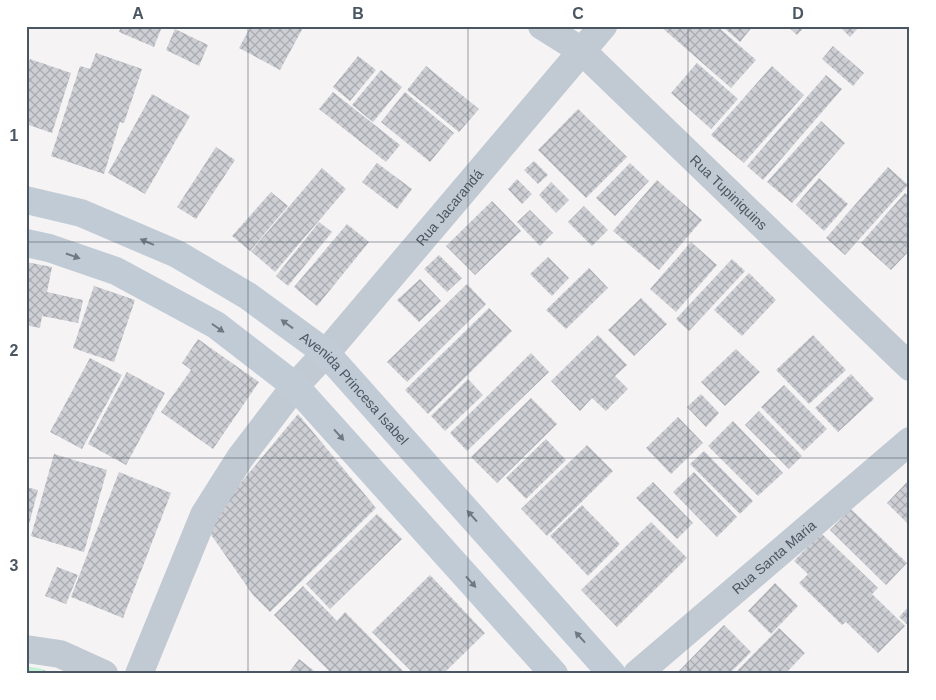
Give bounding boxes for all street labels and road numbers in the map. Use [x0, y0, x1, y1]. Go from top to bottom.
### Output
street label: Rua Tupiniquins [687, 152, 771, 233]
street label: Rua Jacarandá [413, 166, 486, 249]
street label: Avenida Princesa Isabel [297, 329, 412, 448]
street label: Rua Santa Maria [729, 517, 819, 597]

